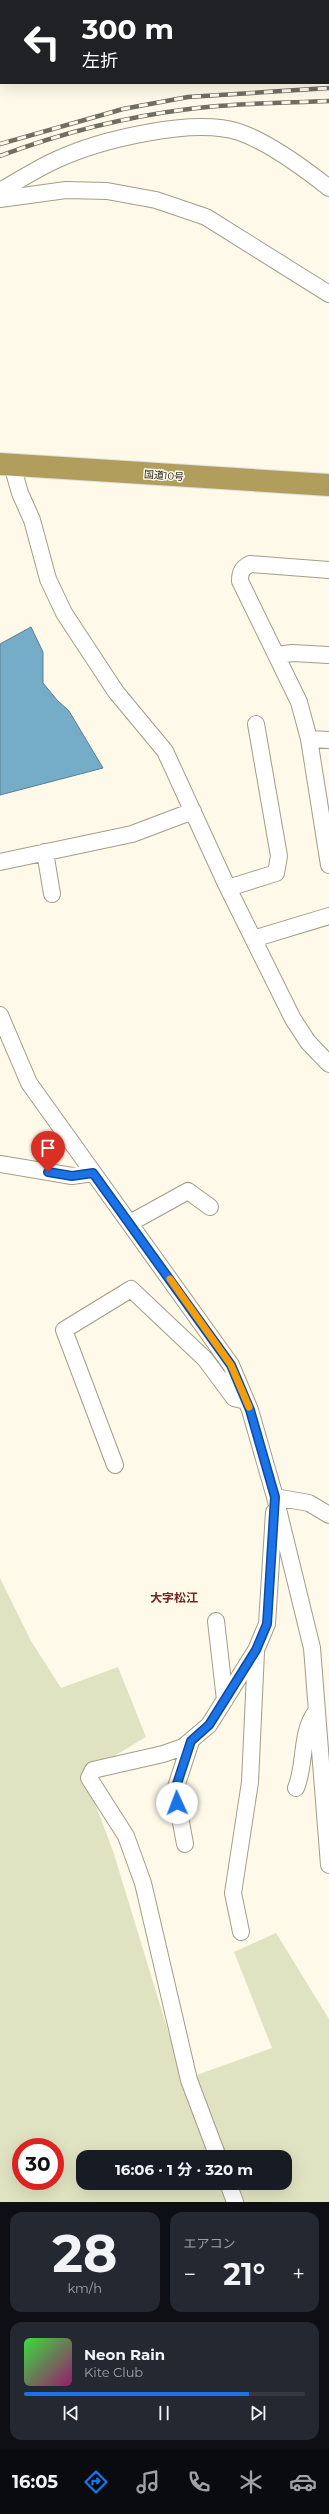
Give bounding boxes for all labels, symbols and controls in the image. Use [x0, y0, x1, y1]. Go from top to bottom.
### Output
text: 300 m [82, 12, 174, 46]
icon: left [16, 16, 68, 68]
text: 左折 [82, 50, 118, 72]
street label: 国道10号 [143, 468, 184, 483]
pin [31, 1131, 65, 1172]
icon: arrive [37, 1137, 59, 1159]
district label: 大字松江 [150, 1590, 198, 1605]
position arrow [156, 1782, 198, 1824]
speed limit sign: 30 [12, 2138, 64, 2190]
text: 16:06 · 1 分 · 320 m [115, 2160, 253, 2179]
text: 28 [52, 2222, 117, 2285]
text: エアコン [184, 2235, 236, 2251]
text: 21° [223, 2256, 265, 2293]
text: − [184, 2261, 196, 2288]
text: + [292, 2261, 305, 2288]
text: km/h [67, 2280, 102, 2296]
text: Neon Rain [84, 2345, 165, 2364]
text: Kite Club [84, 2364, 143, 2380]
icon: previous [60, 2402, 82, 2424]
icon: pause [153, 2402, 175, 2424]
icon: next [247, 2402, 269, 2424]
icon: directions [82, 2468, 110, 2496]
icon: music [134, 2468, 162, 2496]
icon: phone [185, 2468, 213, 2496]
icon: climate [237, 2468, 265, 2496]
icon: car [289, 2468, 317, 2496]
text: 16:05 [12, 2471, 58, 2493]

